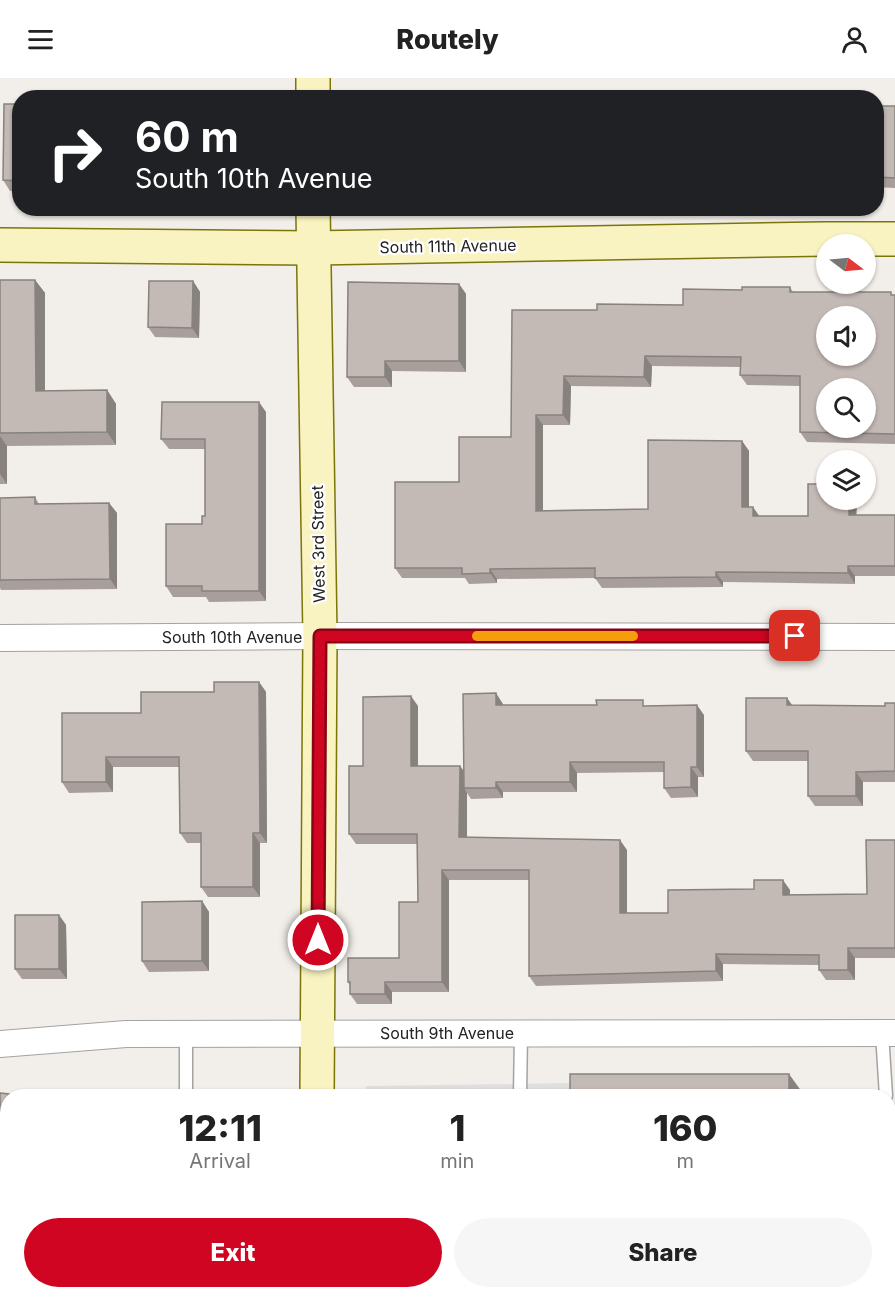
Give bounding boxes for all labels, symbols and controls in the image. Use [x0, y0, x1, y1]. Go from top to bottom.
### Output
icon: menu [24, 23, 57, 56]
text: Routely [396, 23, 499, 56]
icon: person [838, 23, 871, 56]
text: 60 m [135, 111, 239, 162]
icon: right [36, 114, 114, 192]
text: South 10th Avenue [135, 162, 373, 195]
north arrow [816, 234, 876, 294]
map controls [816, 234, 876, 510]
street label: South 11th Avenue [379, 235, 517, 257]
button: sound [816, 306, 876, 366]
button: search [816, 378, 876, 438]
button: layers [816, 450, 876, 510]
street label: West 3rd Street [307, 485, 329, 603]
pin [769, 610, 820, 661]
icon: arrive [778, 619, 811, 652]
street label: South 10th Avenue [162, 627, 302, 647]
position arrow [286, 908, 350, 972]
street label: South 9th Avenue [380, 1023, 514, 1043]
text: 12:11 [178, 1106, 262, 1150]
text: 1 [449, 1106, 465, 1150]
text: 160 [653, 1106, 718, 1150]
text: Arrival [189, 1149, 251, 1173]
text: min [440, 1149, 474, 1173]
text: m [676, 1149, 694, 1173]
button: Exit [24, 1218, 442, 1287]
button: Share [454, 1218, 872, 1287]

